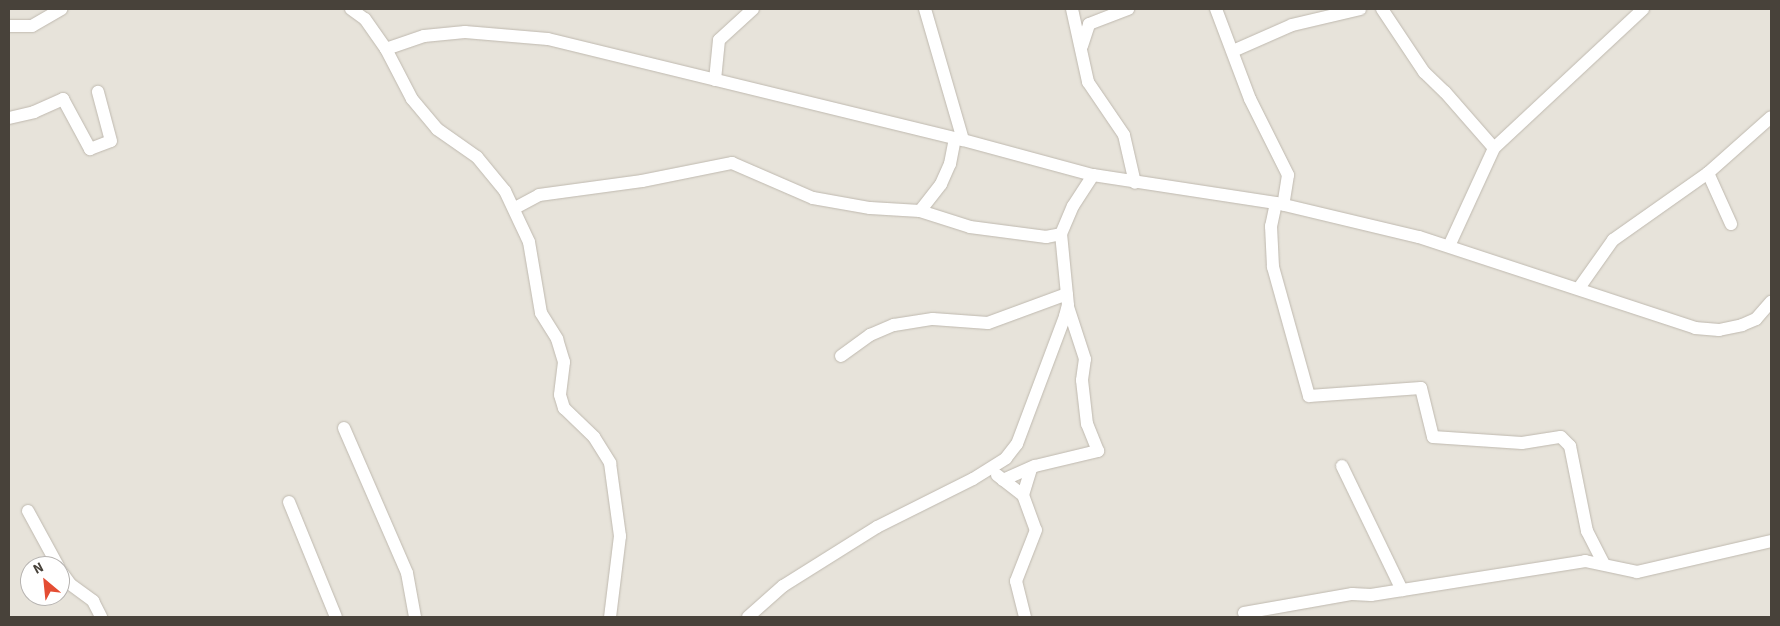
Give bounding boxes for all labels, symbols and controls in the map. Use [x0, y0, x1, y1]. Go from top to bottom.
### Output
north arrow [20, 556, 70, 606]
text: N [30, 558, 47, 580]

